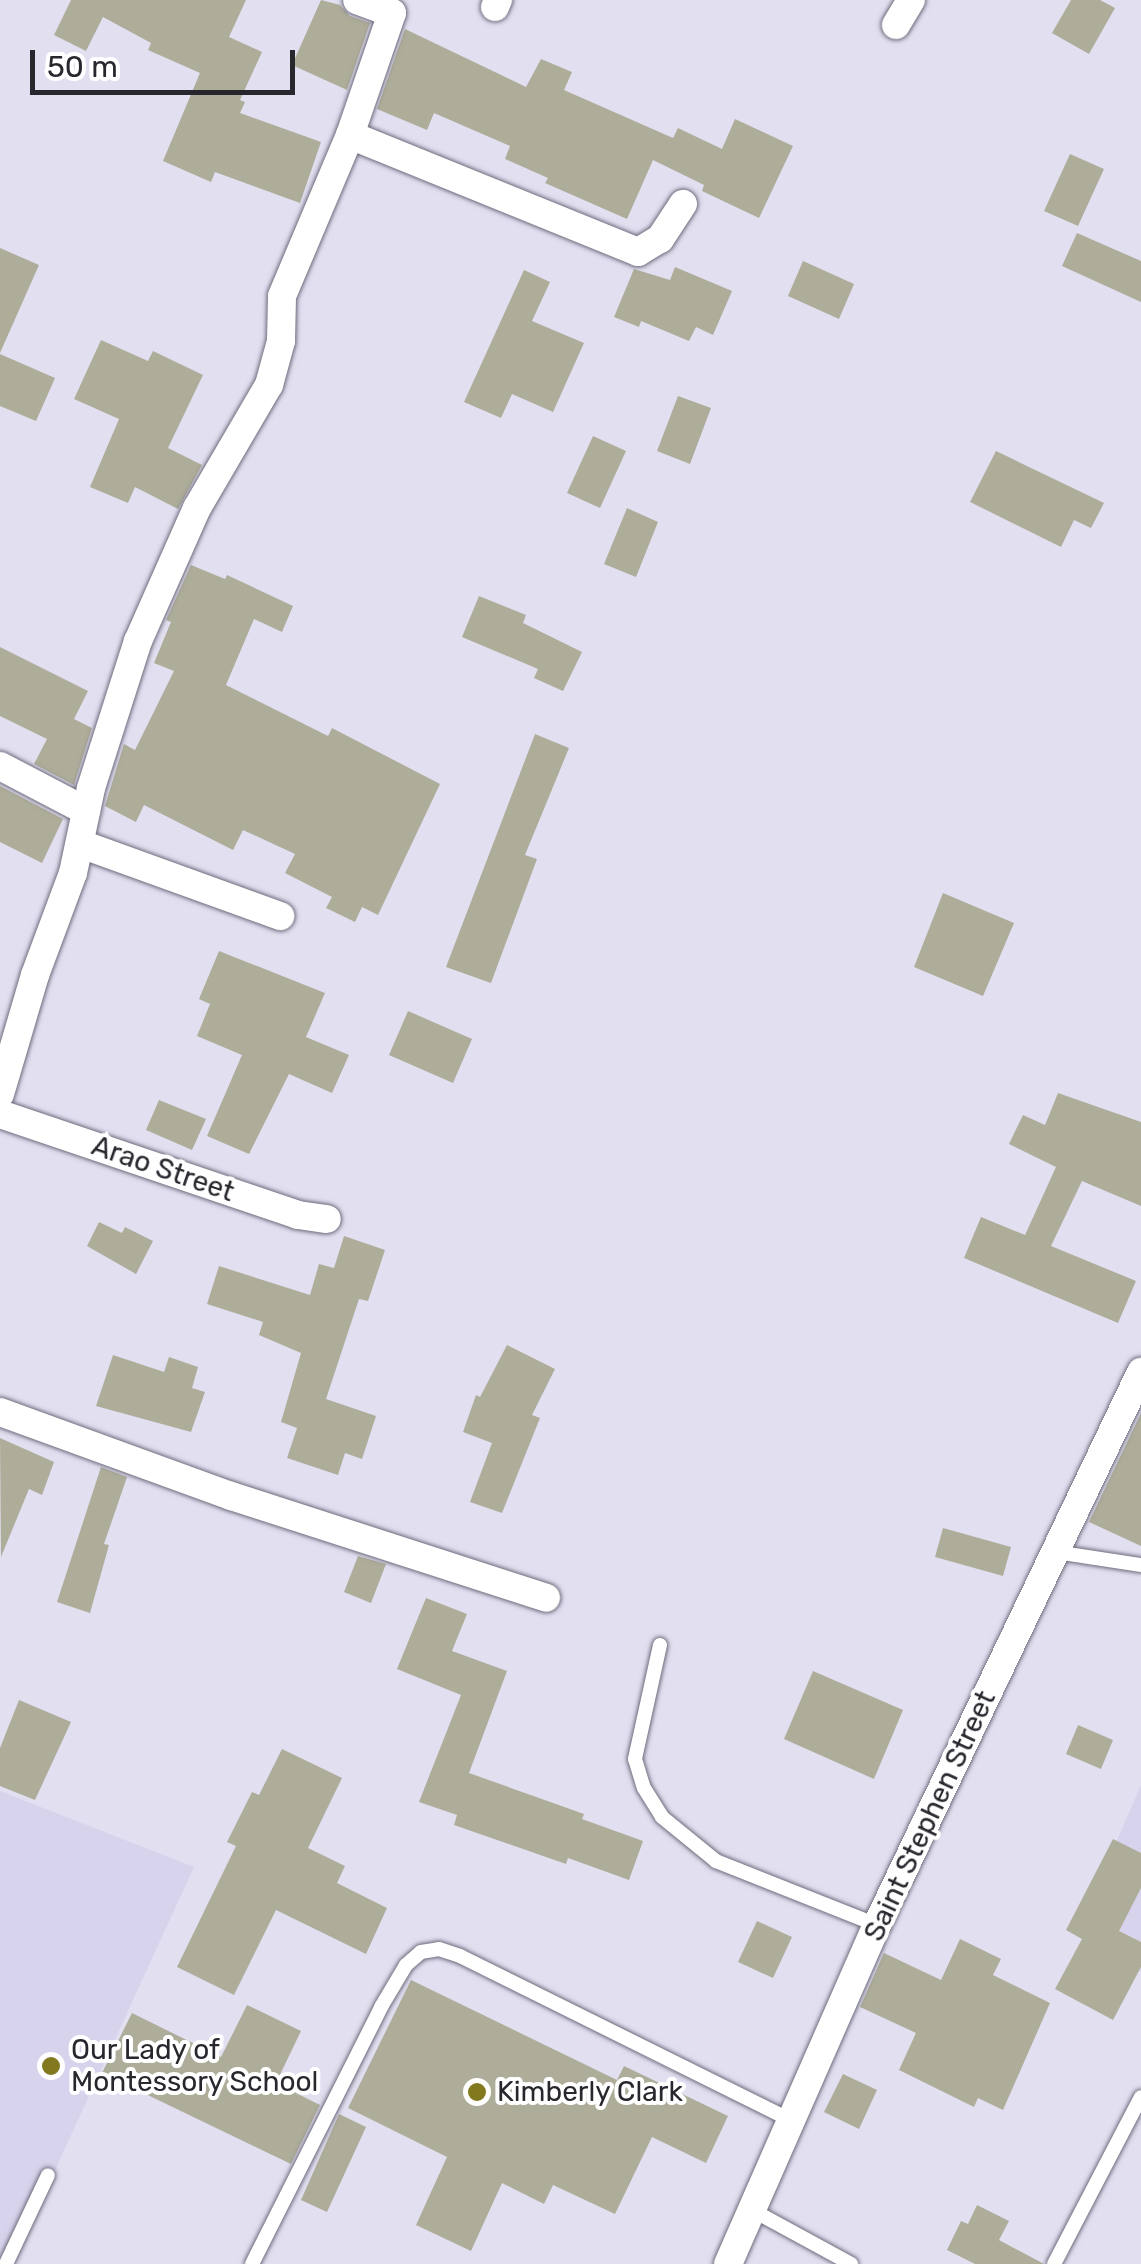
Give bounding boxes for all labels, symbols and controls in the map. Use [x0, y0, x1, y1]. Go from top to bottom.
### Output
scale bar [35, 30, 300, 92]
text: 50 m [47, 49, 118, 85]
street label: Arao Street [87, 1129, 239, 1209]
street label: Saint Stephen Street [857, 1685, 1003, 1947]
place label: Our Lady of Montessory School [71, 2033, 319, 2099]
marker: Our Lady of Montessory School [40, 2055, 62, 2077]
place label: Kimberly Clark [497, 2075, 684, 2109]
marker: Kimberly Clark [466, 2081, 488, 2103]

